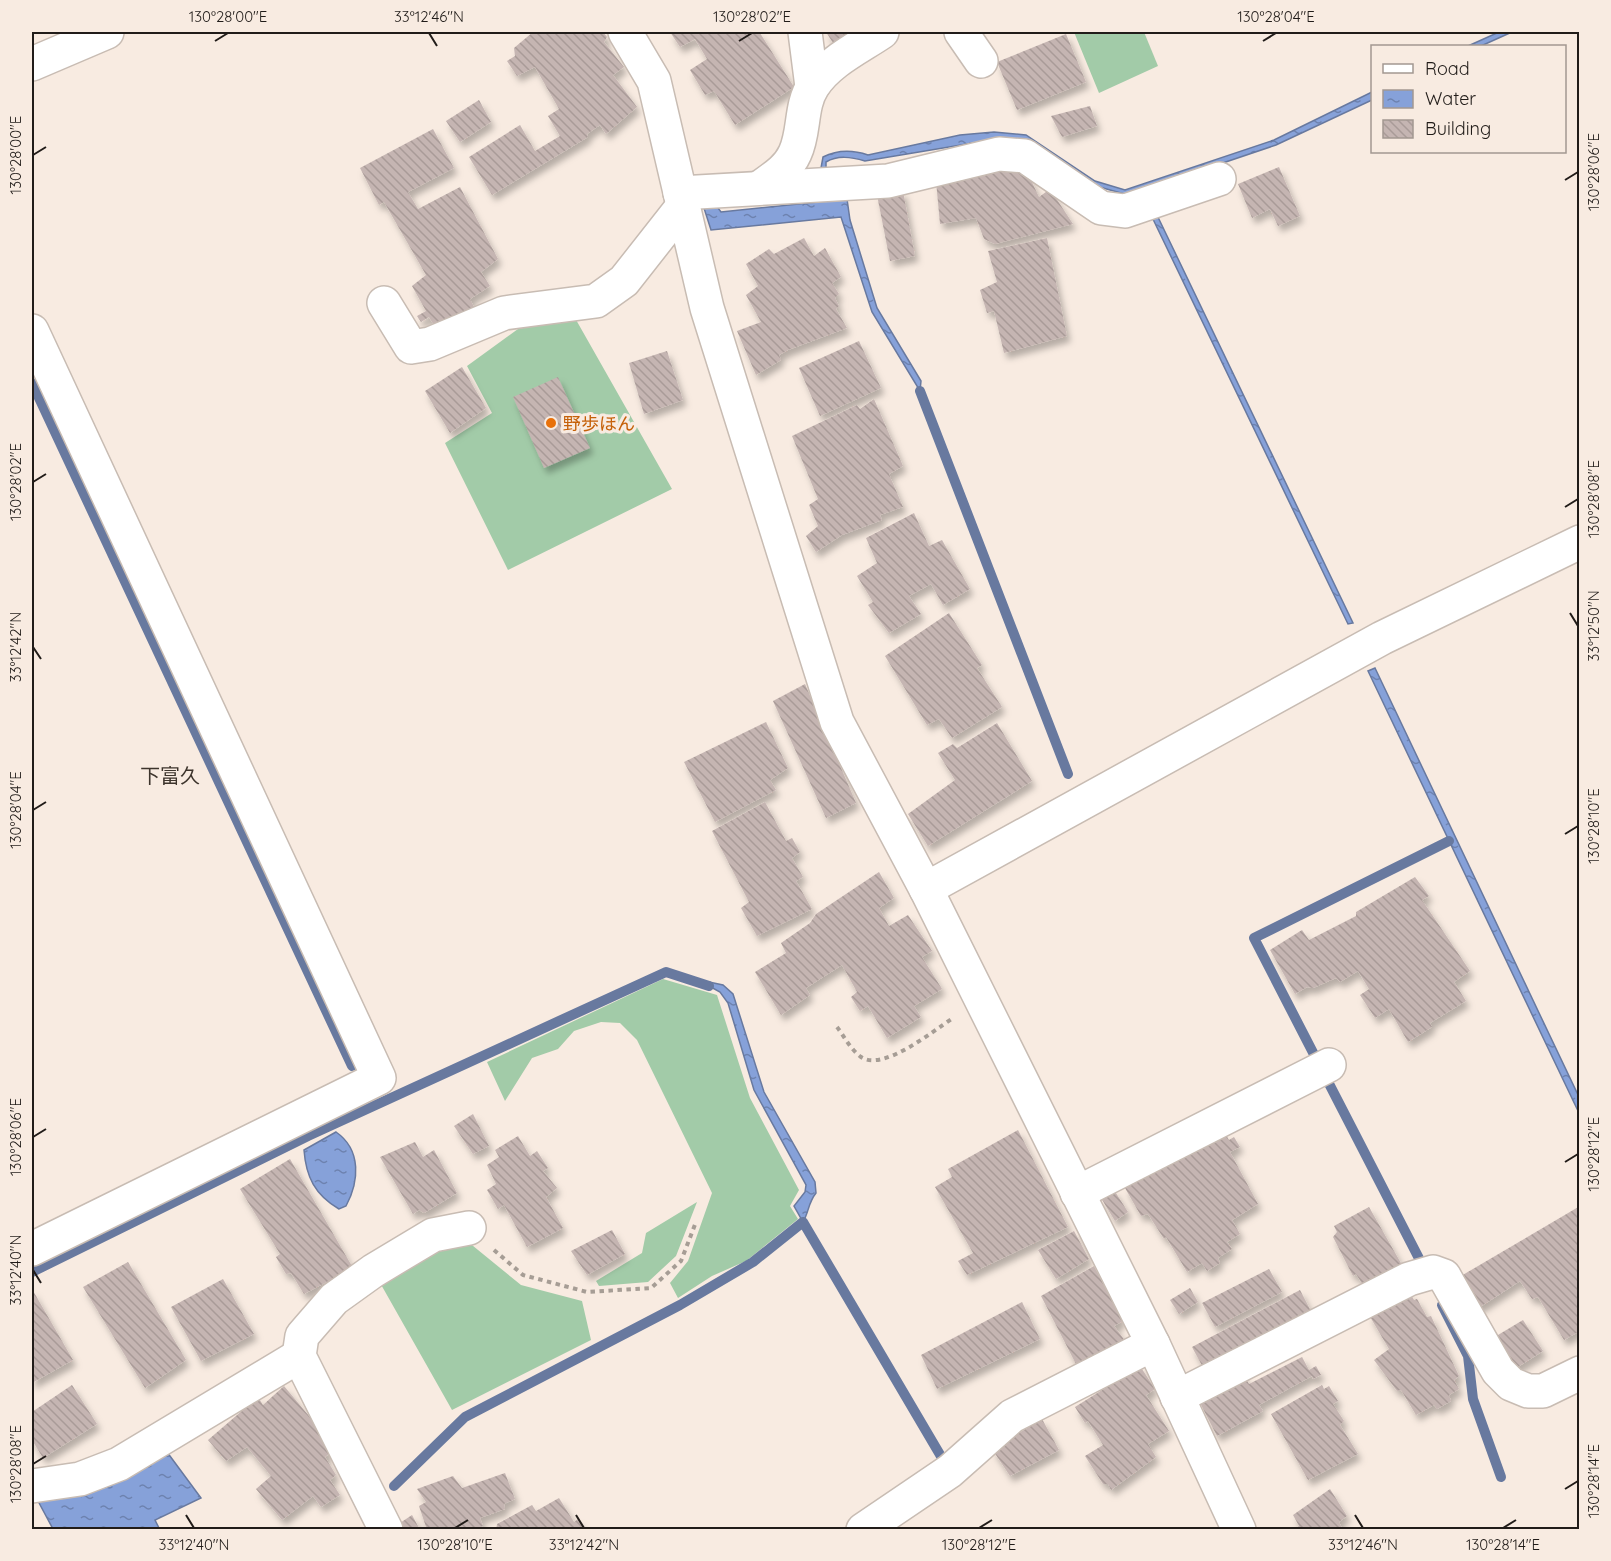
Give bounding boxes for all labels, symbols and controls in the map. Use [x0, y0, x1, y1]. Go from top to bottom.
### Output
text: 130°28'00"E [189, 7, 267, 26]
text: 33°12'46"N [394, 7, 464, 26]
text: 130°28'02"E [713, 7, 791, 26]
text: 130°28'04"E [1237, 7, 1315, 26]
legend [1371, 45, 1566, 153]
text: Road [1425, 57, 1470, 80]
text: Water [1425, 87, 1476, 110]
text: 130°28'00"E [6, 116, 25, 194]
text: Building [1425, 117, 1491, 140]
text: 130°28'06"E [1584, 133, 1603, 211]
place label: 野歩ほん [563, 412, 635, 435]
marker: 野歩ほん [544, 416, 558, 430]
text: 130°28'02"E [6, 443, 25, 521]
text: 130°28'08"E [1584, 460, 1603, 538]
text: 33°12'50"N [1584, 590, 1603, 662]
text: 33°12'42"N [6, 612, 25, 682]
district label: 下富久 [140, 763, 200, 788]
text: 130°28'04"E [6, 771, 25, 849]
text: 130°28'10"E [1584, 788, 1603, 864]
text: 130°28'06"E [6, 1098, 25, 1176]
text: 130°28'12"E [1584, 1117, 1603, 1191]
text: 33°12'40"N [6, 1235, 25, 1305]
text: 130°28'08"E [6, 1425, 25, 1503]
text: 130°28'14"E [1584, 1444, 1603, 1518]
text: 33°12'40"N [159, 1535, 229, 1554]
text: 130°28'10"E [417, 1535, 493, 1554]
text: 33°12'42"N [549, 1535, 619, 1554]
text: 130°28'12"E [942, 1535, 1016, 1554]
text: 33°12'46"N [1328, 1535, 1398, 1554]
text: 130°28'14"E [1466, 1535, 1540, 1554]

